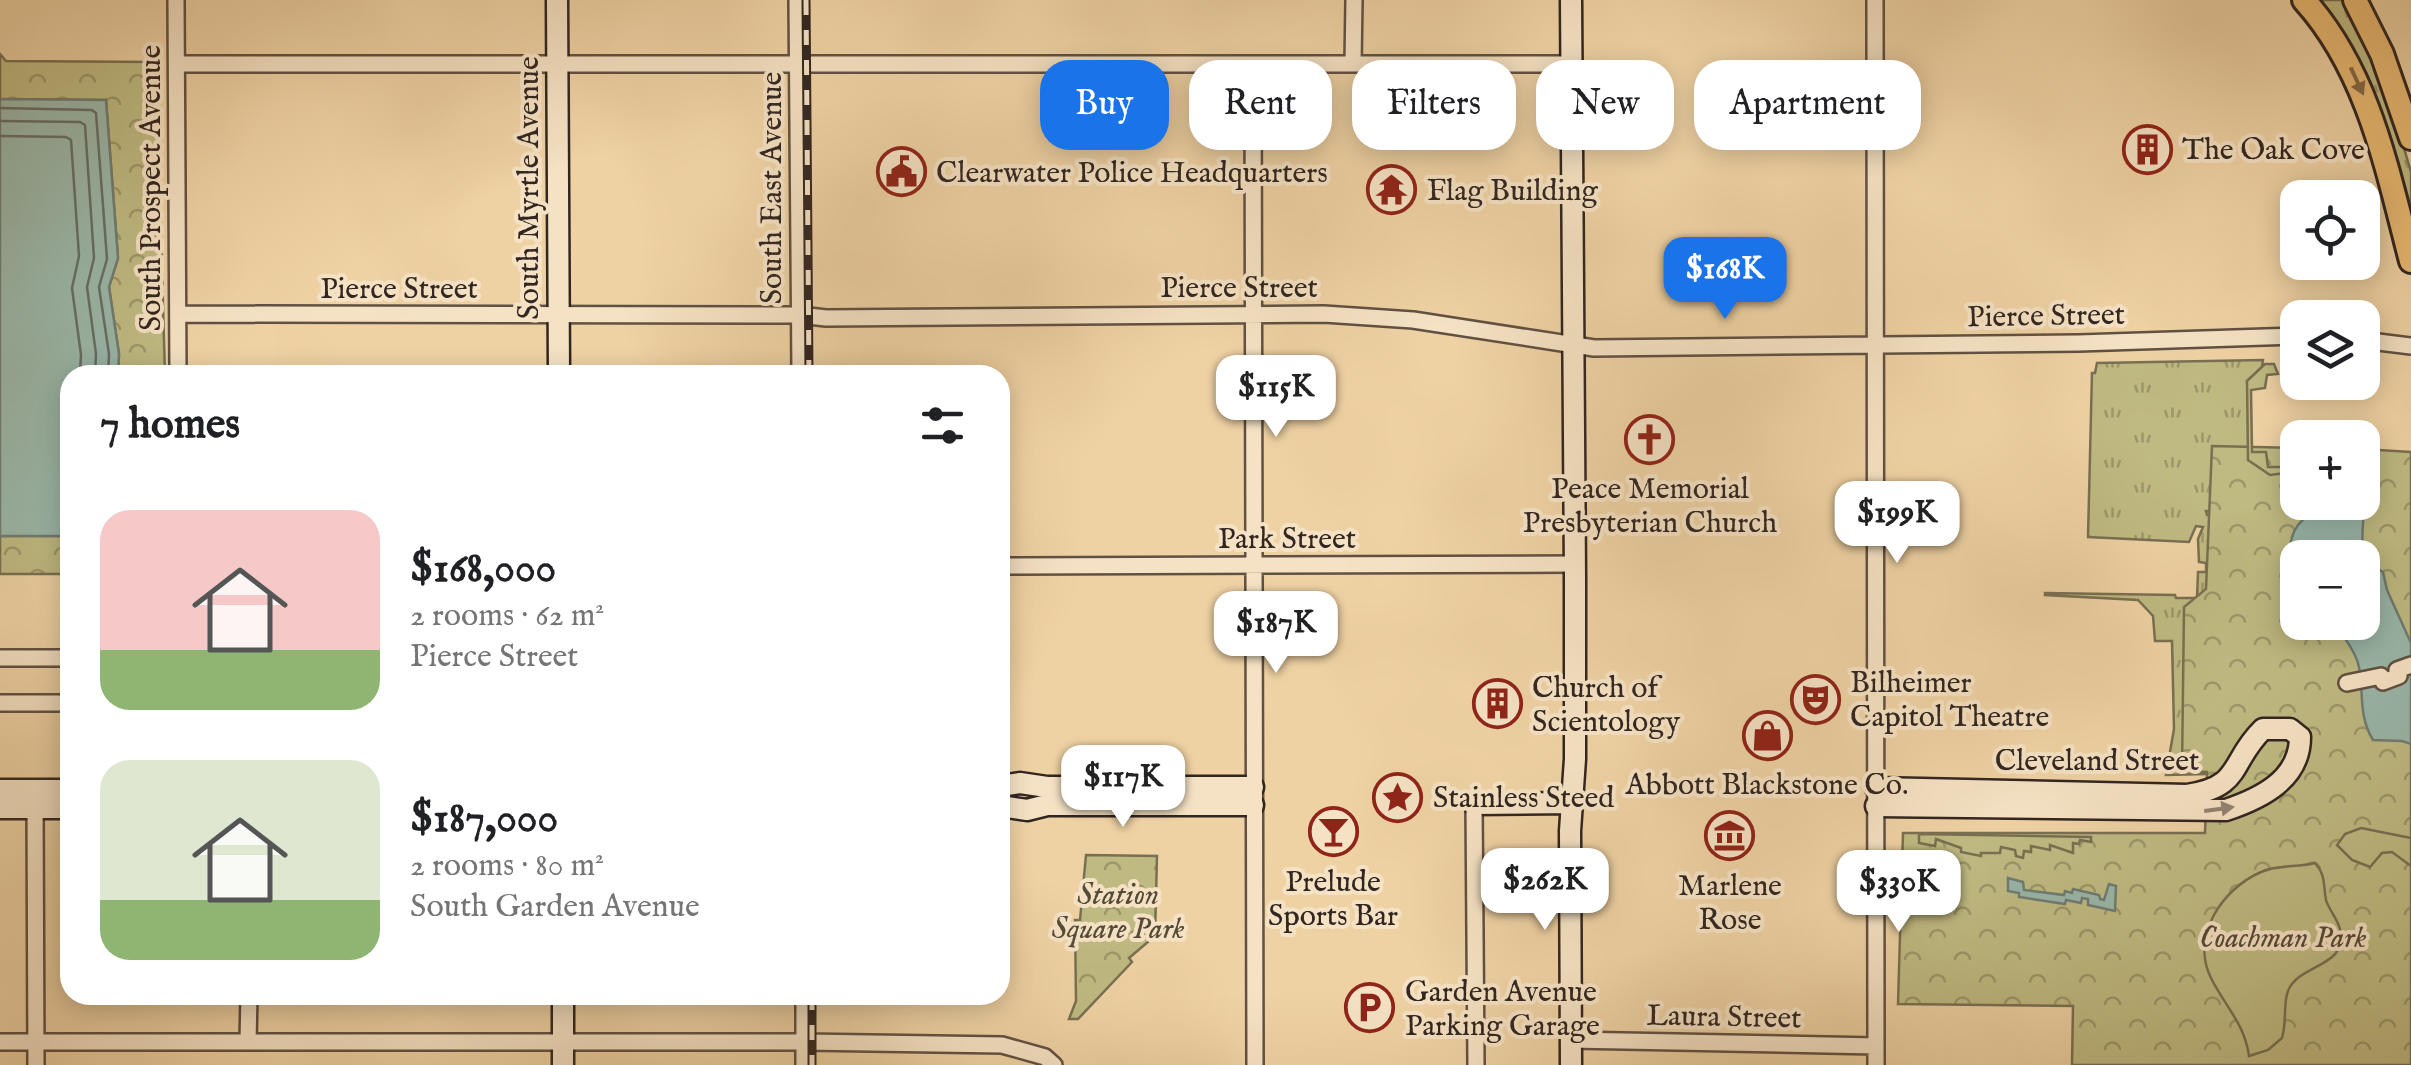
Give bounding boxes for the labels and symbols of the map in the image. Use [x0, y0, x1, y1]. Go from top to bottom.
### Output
street label: South Prospect Avenue [133, 45, 171, 331]
street label: South Myrtle Avenue [511, 56, 549, 320]
one-way arrow [2348, 67, 2365, 96]
street label: South East Avenue [754, 72, 792, 304]
building icon: The Oak Cove [2121, 123, 2173, 175]
place label: The Oak Cove [2182, 132, 2365, 170]
public building icon: Clearwater Police Headquarters [875, 146, 927, 198]
place label: Clearwater Police Headquarters [936, 155, 1328, 193]
temple icon: Flag Building [1366, 164, 1418, 216]
place label: Flag Building [1427, 173, 1599, 211]
pin: $168K [1655, 237, 1795, 322]
street label: Pierce Street [1160, 270, 1318, 308]
street label: Pierce Street [320, 271, 478, 309]
street label: Pierce Street [1967, 297, 2125, 337]
pin: $115K [1206, 355, 1346, 440]
church icon: Peace Memorial Presbyterian Church [1624, 413, 1676, 465]
place label: Peace Memorial Presbyterian Church [1523, 471, 1777, 543]
pin: $199K [1827, 481, 1967, 566]
street label: Park Street [1218, 521, 1356, 559]
pin: $187K [1206, 591, 1346, 676]
place label: Bilheimer Capitol Theatre [1850, 665, 2049, 737]
place label: Church of Scientology [1532, 670, 1681, 742]
theatre icon: Bilheimer Capitol Theatre [1789, 673, 1841, 725]
building icon: Church of Scientology [1471, 678, 1523, 730]
shop icon: Abbott Blackstone Co. [1741, 709, 1793, 761]
street label: Cleveland Street [1995, 743, 2199, 781]
pin: $117K [1053, 745, 1193, 830]
place label: Abbott Blackstone Co. [1625, 767, 1908, 805]
place icon: Stainless Steed [1372, 771, 1424, 823]
place label: Stainless Steed [1433, 780, 1615, 818]
one-way arrow [2203, 801, 2235, 817]
bar icon: Prelude Sports Bar [1307, 806, 1359, 858]
museum icon: Marlene Rose [1704, 810, 1756, 862]
pin: $262K [1475, 848, 1615, 933]
pin: $330K [1829, 850, 1969, 935]
place label: Prelude Sports Bar [1268, 864, 1398, 936]
place label: Marlene Rose [1678, 868, 1782, 940]
park label: Station Square Park [1051, 877, 1185, 949]
park label: Coachman Park [2200, 920, 2366, 958]
place label: Garden Avenue Parking Garage [1405, 974, 1600, 1046]
parking icon: Garden Avenue Parking Garage [1344, 982, 1396, 1034]
street label: Laura Street [1646, 998, 1802, 1038]

